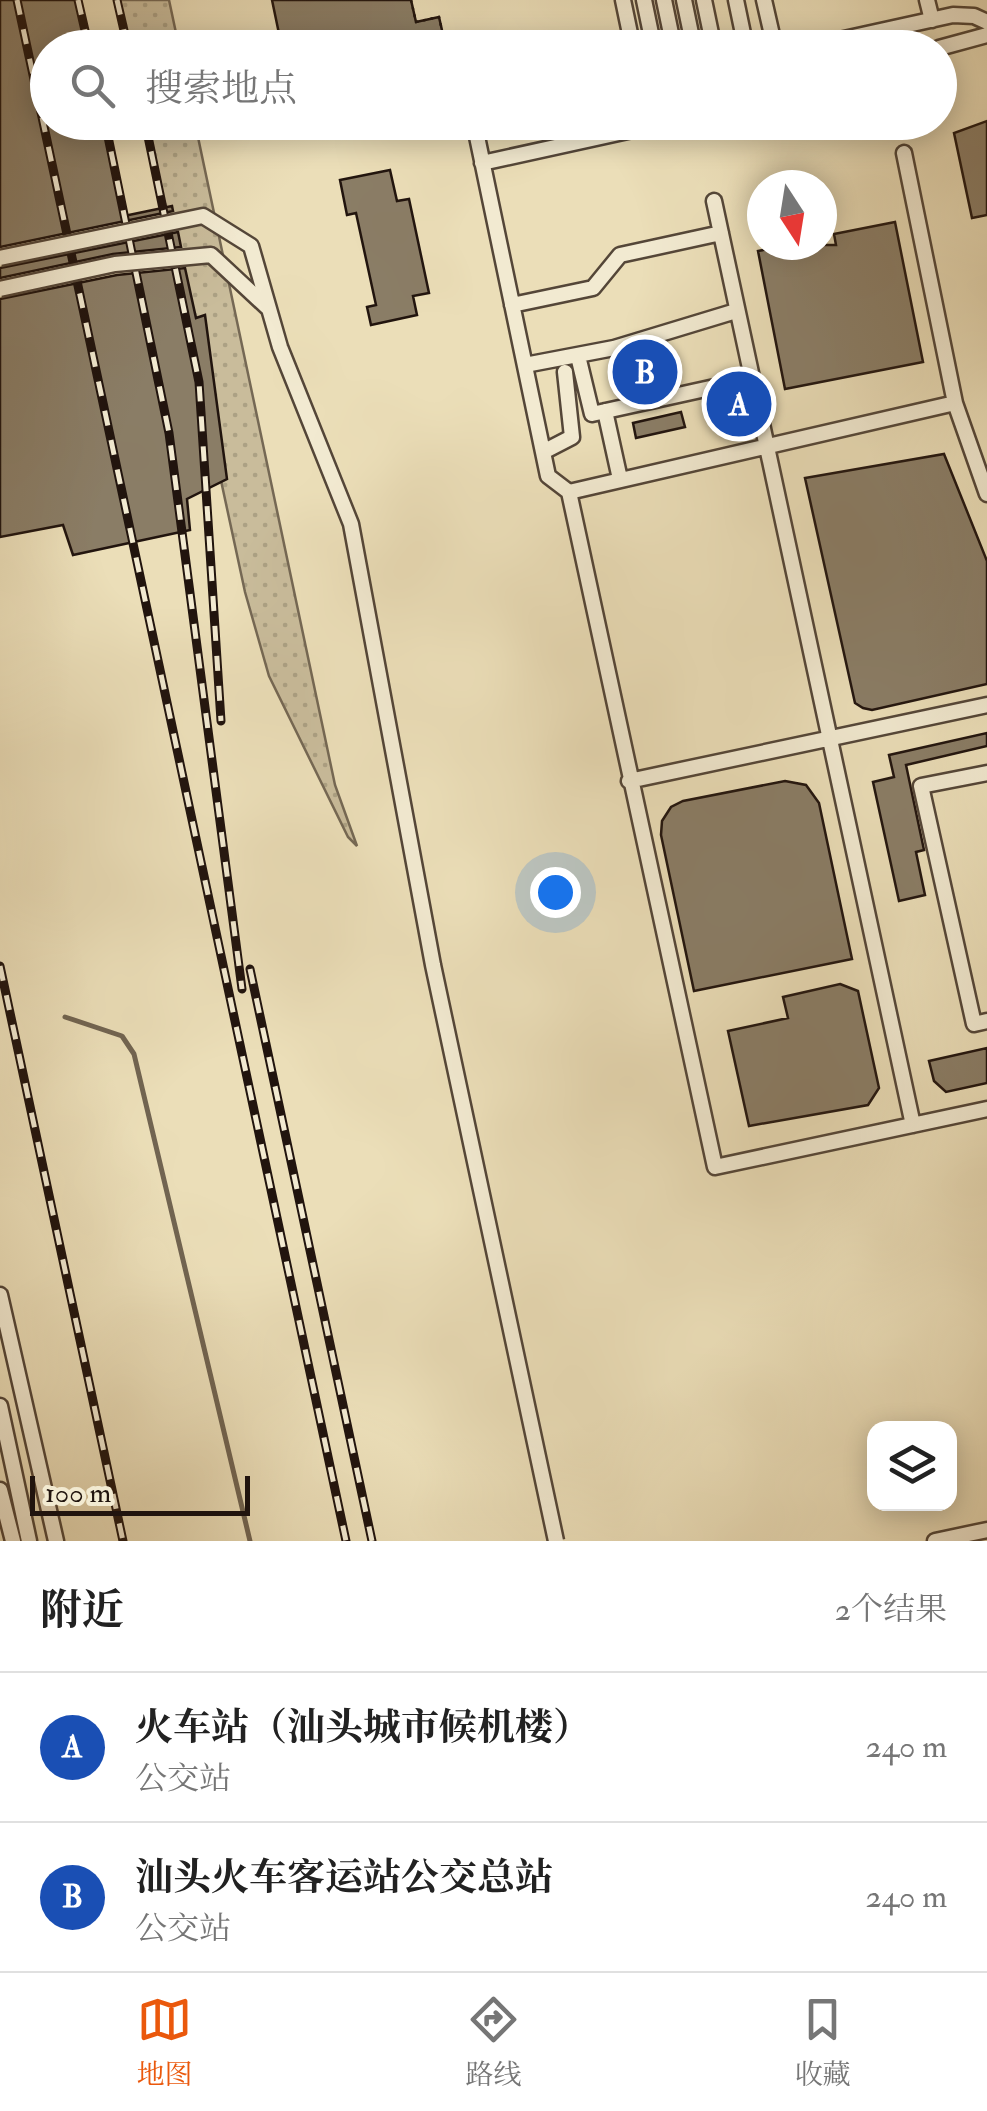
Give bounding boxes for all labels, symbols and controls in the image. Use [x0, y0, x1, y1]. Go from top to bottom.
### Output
search box [30, 30, 957, 140]
icon: search [65, 58, 120, 113]
text: 搜索地点 [145, 65, 297, 113]
north arrow [747, 170, 837, 260]
pin: B [612, 334, 678, 410]
pin: A [706, 366, 772, 442]
your location [530, 867, 581, 918]
map controls [867, 1421, 957, 1511]
button: layers [867, 1421, 957, 1511]
scale bar [30, 1471, 250, 1516]
text: 100 m [45, 1476, 111, 1511]
text: 附近 [40, 1585, 124, 1637]
text: 2个结果 [835, 1590, 947, 1630]
text: 火车站（汕头城市候机楼） [135, 1704, 591, 1752]
text: A [62, 1727, 83, 1767]
text: 240 m [866, 1727, 947, 1767]
text: 公交站 [135, 1759, 231, 1799]
text: 汕头火车客运站公交总站 [135, 1854, 553, 1902]
text: B [62, 1877, 83, 1917]
text: 240 m [866, 1877, 947, 1917]
text: 公交站 [135, 1909, 231, 1949]
tab: 地图 [136, 1992, 193, 2093]
tab: 路线 [465, 1992, 522, 2093]
tab: 收藏 [794, 1992, 851, 2093]

